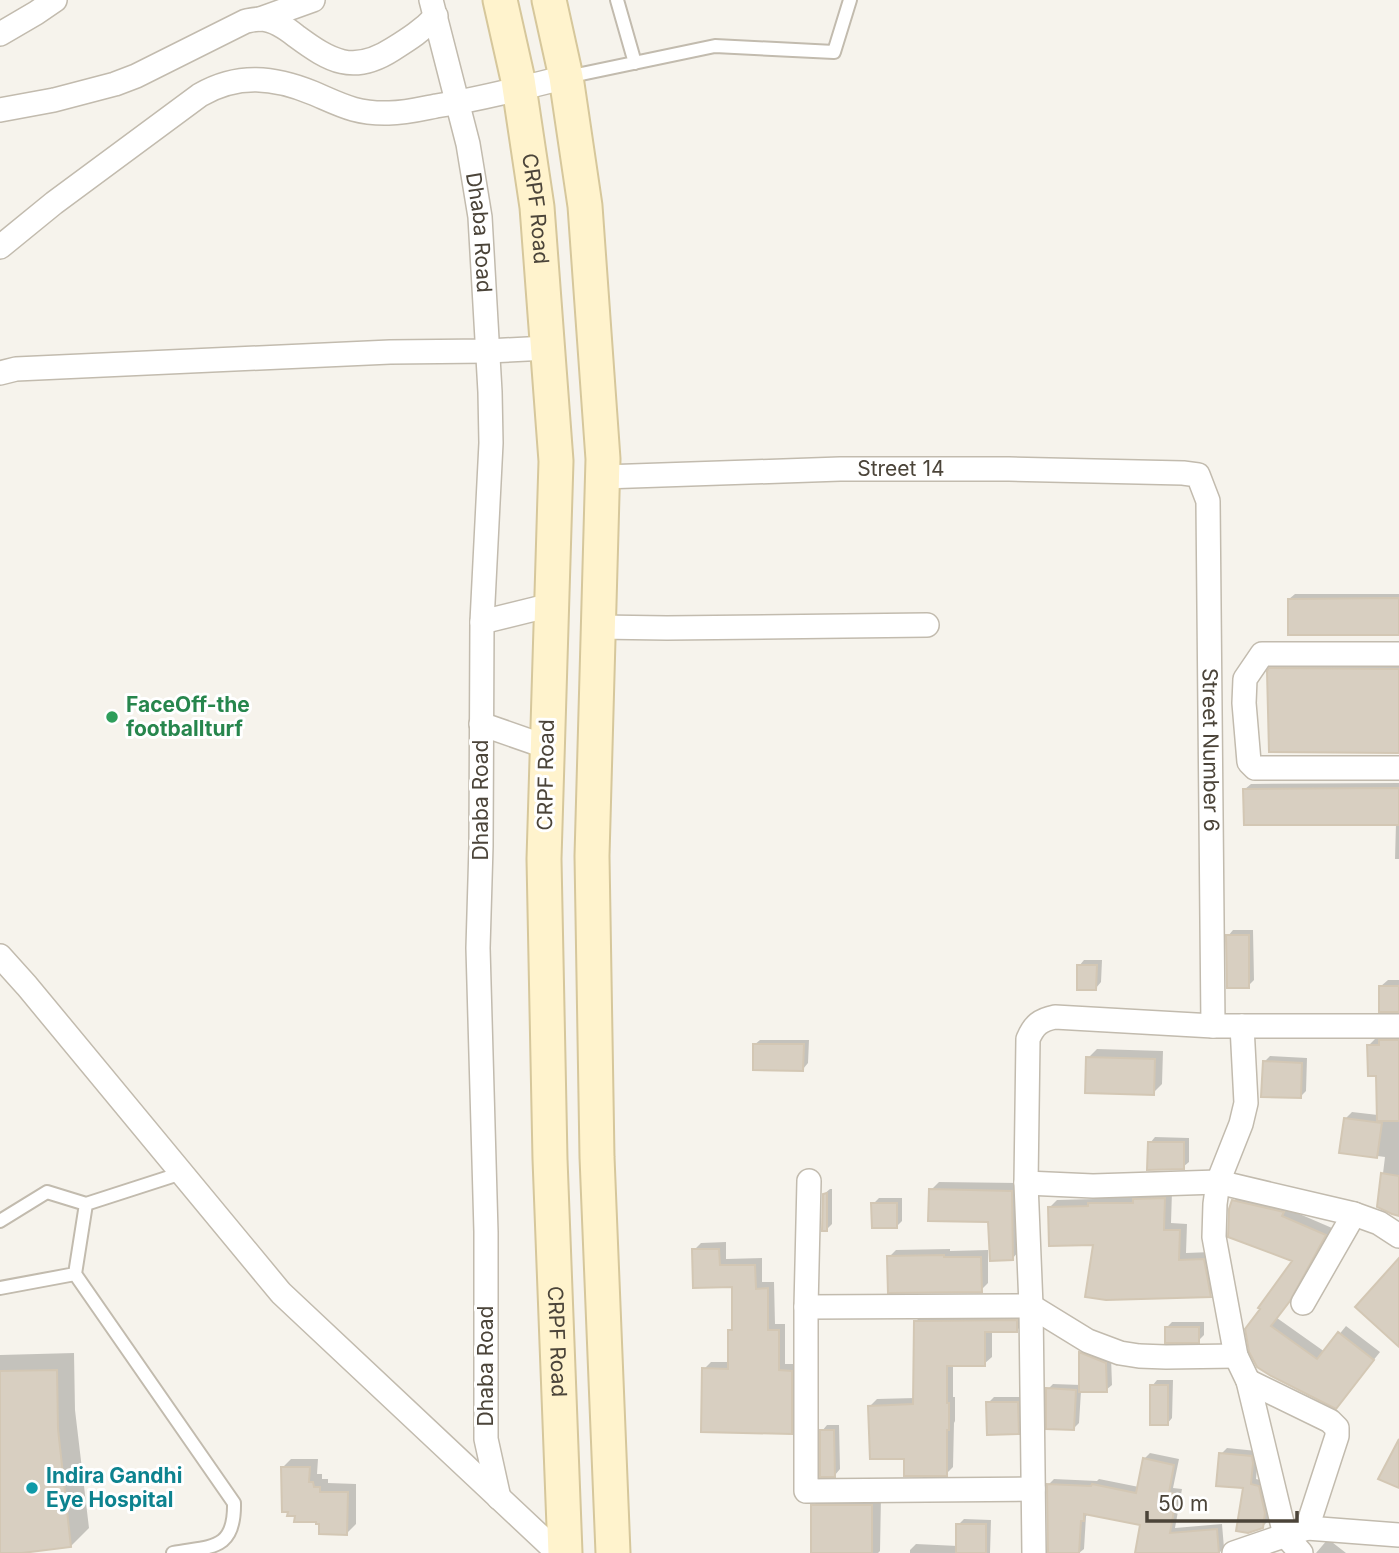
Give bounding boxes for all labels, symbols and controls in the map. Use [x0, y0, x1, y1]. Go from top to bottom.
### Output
street label: CRPF Road [517, 152, 554, 265]
street label: Dhaba Road [461, 170, 497, 293]
street label: Street 14 [857, 456, 945, 481]
street label: Street Number 6 [1198, 668, 1224, 832]
place label: FaceOff-the footballturf [126, 692, 250, 741]
marker: FaceOff-the footballturf [104, 709, 120, 725]
street label: CRPF Road [532, 719, 559, 831]
street label: Dhaba Road [468, 740, 493, 860]
street label: CRPF Road [543, 1285, 572, 1398]
street label: Dhaba Road [473, 1306, 498, 1426]
place label: Indira Gandhi Eye Hospital [46, 1463, 182, 1512]
marker: Indira Gandhi Eye Hospital [24, 1480, 40, 1496]
scale bar [1147, 1480, 1298, 1524]
text: 50 m [1158, 1491, 1208, 1516]

